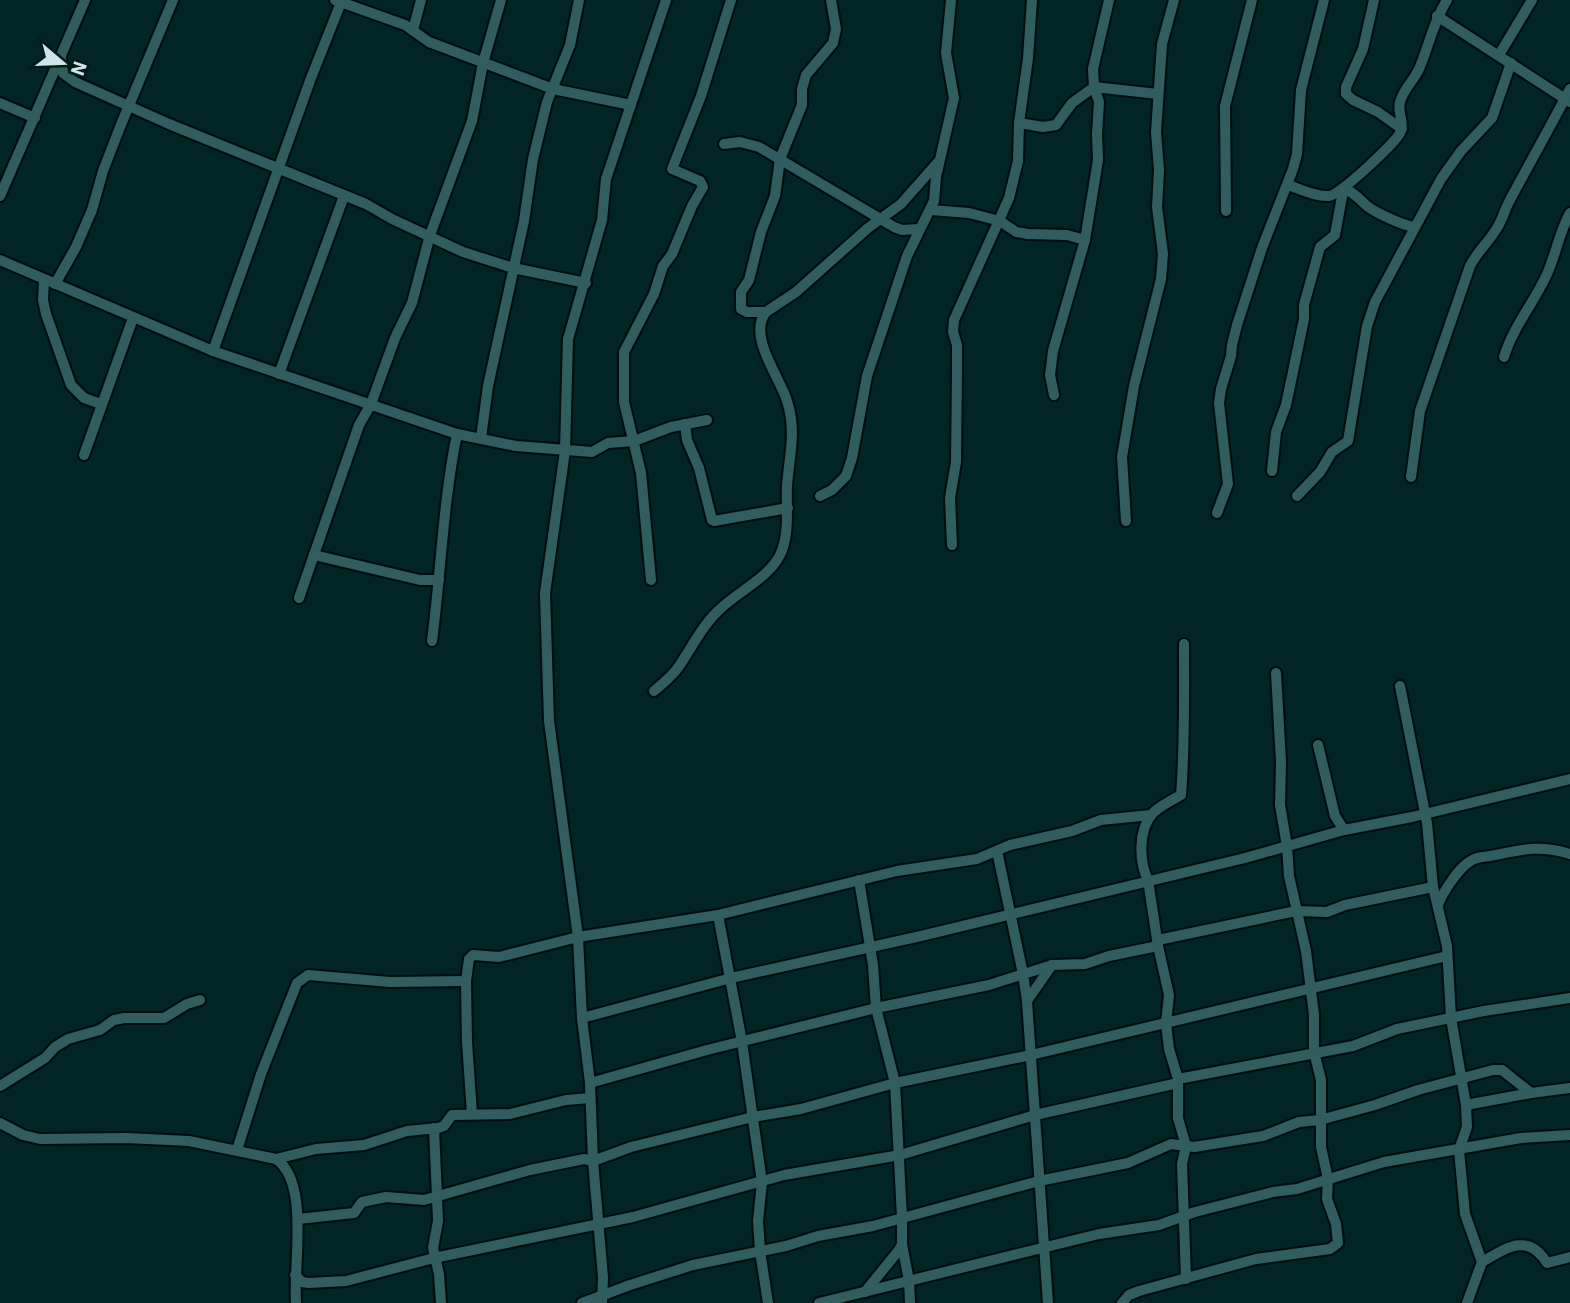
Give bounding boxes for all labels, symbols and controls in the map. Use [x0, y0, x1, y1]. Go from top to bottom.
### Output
north arrow [28, 28, 98, 98]
text: N [65, 58, 93, 79]

